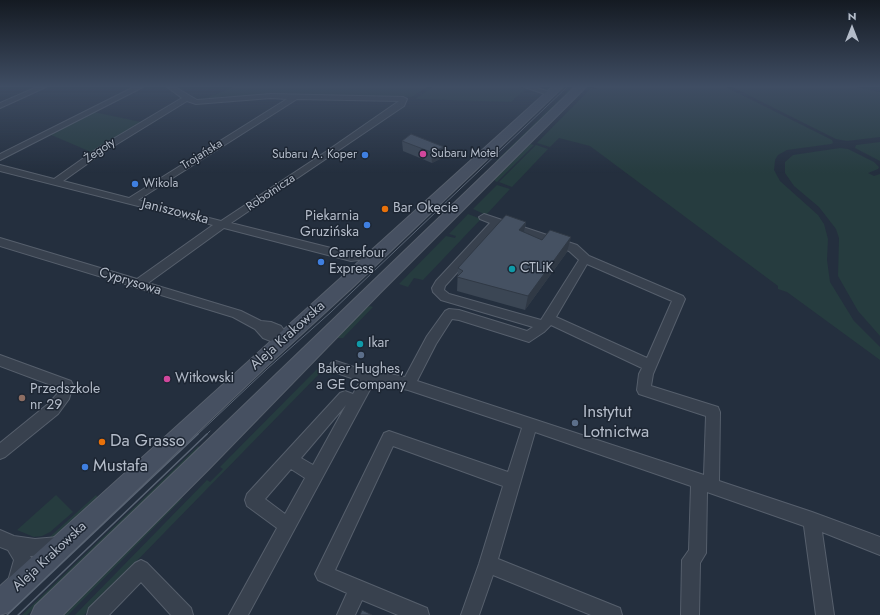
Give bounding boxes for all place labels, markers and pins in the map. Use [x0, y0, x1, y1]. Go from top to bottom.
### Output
place label: Subaru Motel [431, 147, 499, 161]
place label: Subaru A. Koper [272, 148, 357, 162]
marker: Subaru Motel [418, 149, 428, 159]
marker: Subaru A. Koper [360, 150, 370, 160]
place label: Wikola [143, 177, 178, 191]
marker: Wikola [130, 179, 140, 189]
place label: Bar Okęcie [393, 201, 458, 217]
marker: Bar Okęcie [380, 204, 390, 214]
place label: Piekarnia Gruzińska [300, 209, 359, 242]
marker: Piekarnia Gruzińska [362, 220, 372, 230]
place label: Carrefour Express [329, 246, 386, 278]
marker: Carrefour Express [316, 257, 326, 267]
place label: CTLiK [520, 261, 554, 277]
marker: CTLiK [507, 264, 517, 274]
place label: Ikar [368, 336, 389, 352]
marker: Ikar [355, 339, 365, 349]
marker: Baker Hughes, a GE Company [356, 350, 366, 360]
place label: Baker Hughes, a GE Company [316, 362, 406, 394]
place label: Witkowski [175, 371, 234, 387]
marker: Witkowski [162, 374, 172, 384]
place label: Przedszkole nr 29 [30, 382, 100, 414]
marker: Przedszkole nr 29 [17, 393, 27, 403]
place label: Instytut Lotnictwa [583, 403, 649, 443]
marker: Instytut Lotnictwa [570, 418, 580, 428]
place label: Da Grasso [110, 432, 185, 452]
marker: Da Grasso [97, 437, 107, 447]
place label: Mustafa [93, 457, 148, 477]
marker: Mustafa [80, 462, 90, 472]

